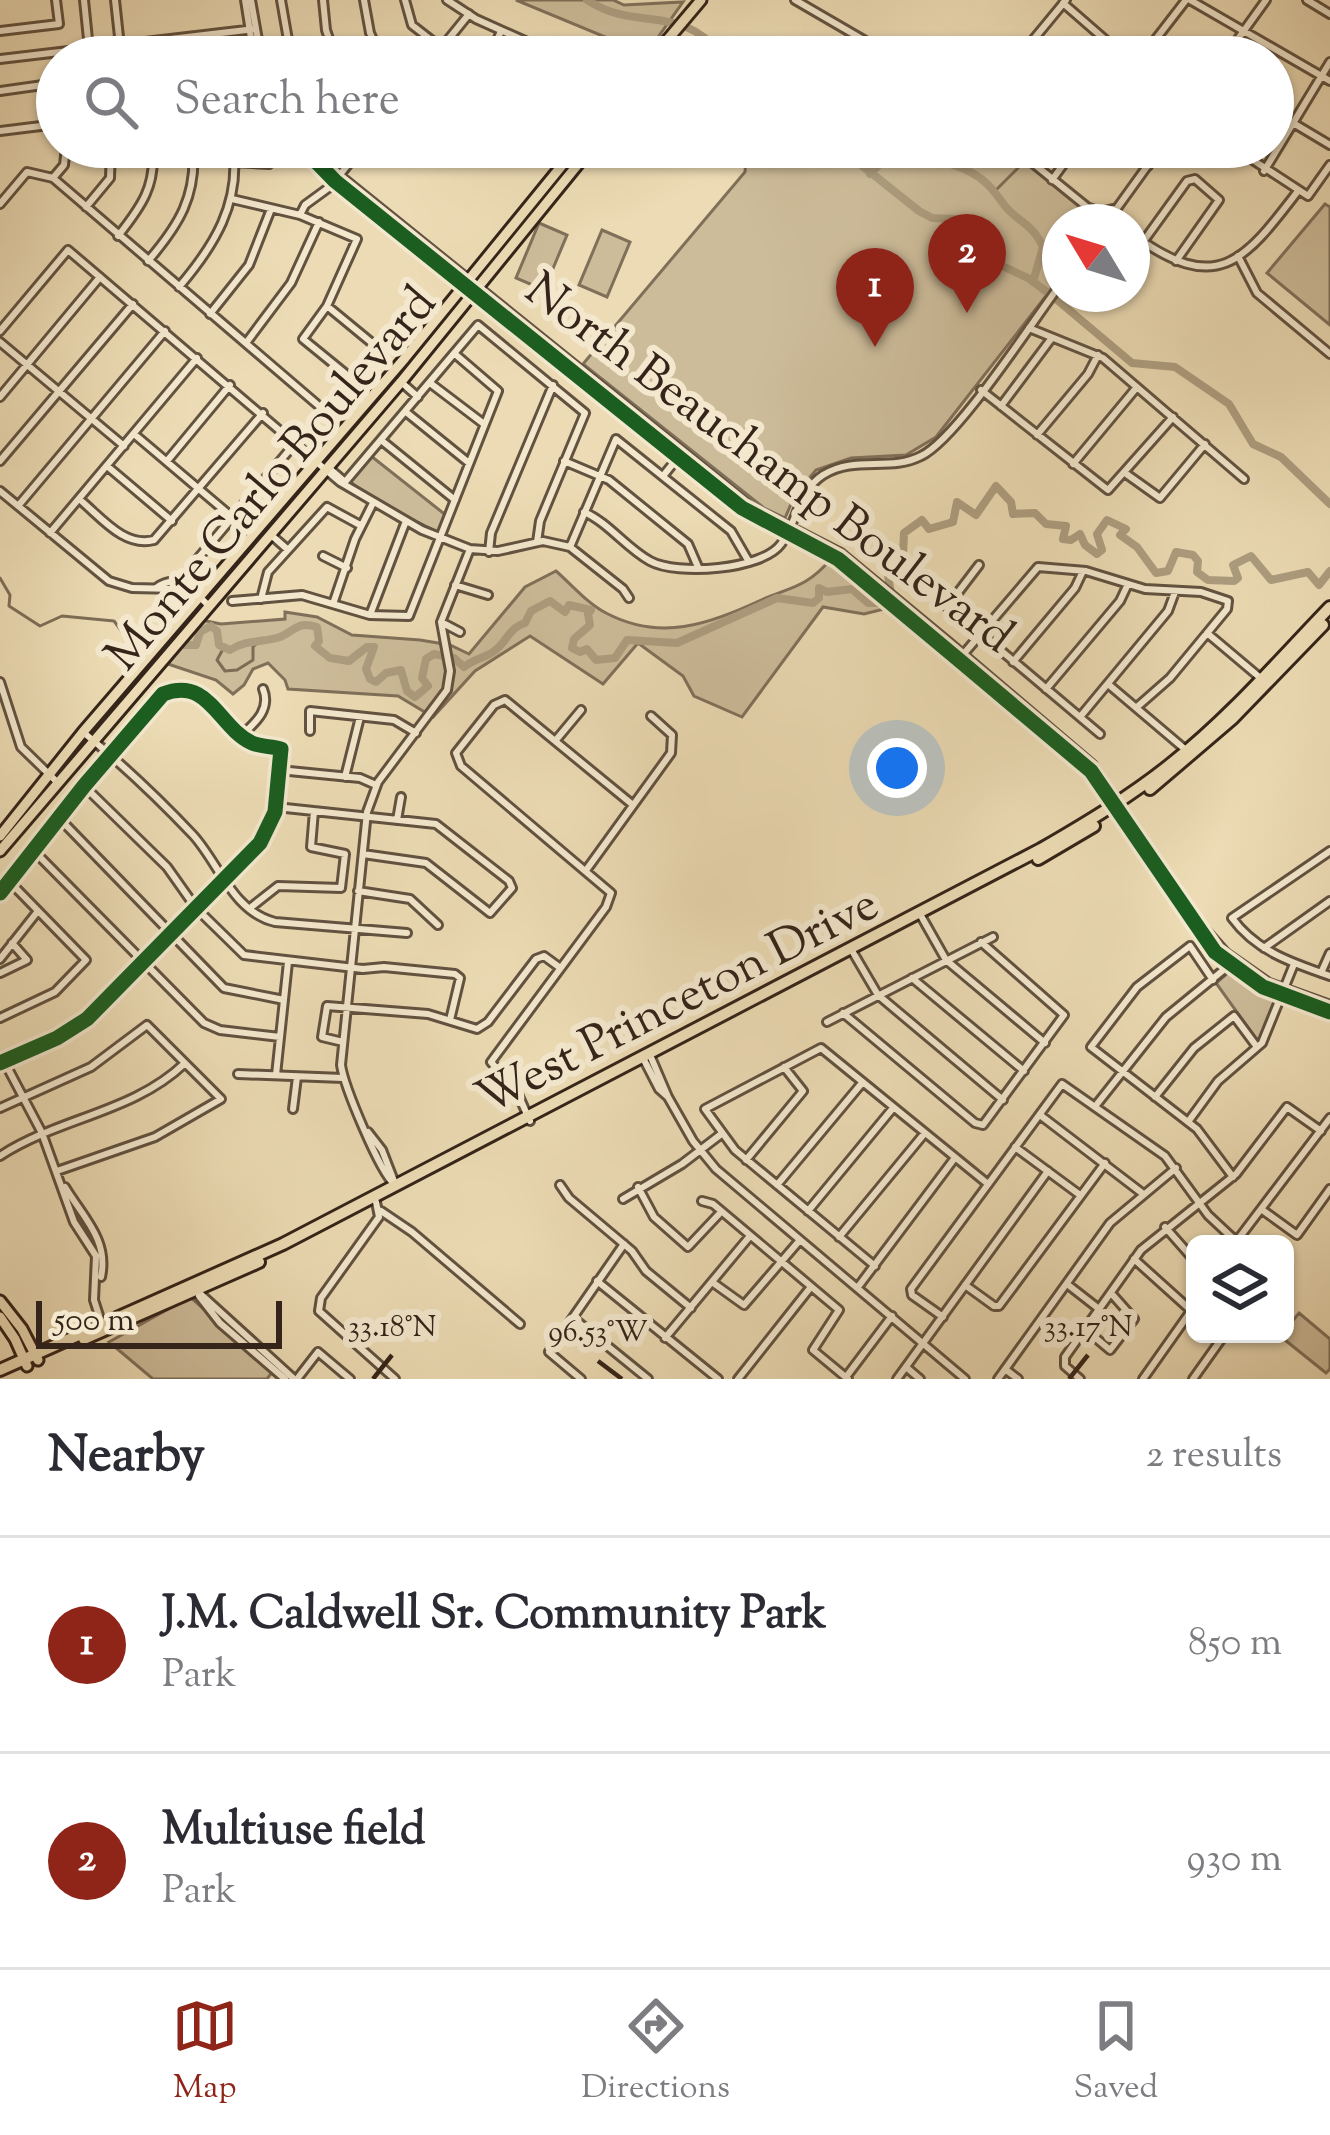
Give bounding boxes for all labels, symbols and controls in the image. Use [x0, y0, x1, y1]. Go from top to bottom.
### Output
search box [36, 36, 1294, 168]
icon: search [78, 69, 144, 135]
text: Search here [174, 70, 400, 135]
north arrow [1042, 204, 1150, 312]
pin: 2 [928, 214, 1006, 313]
pin: 1 [836, 248, 914, 347]
street label: North Beauchamp Boulevard [509, 258, 1027, 672]
street label: Monte Carlo Boulevard [91, 273, 455, 688]
your location [867, 738, 927, 798]
street label: West Princeton Drive [465, 873, 892, 1135]
map controls [1186, 1235, 1294, 1343]
button: layers [1186, 1235, 1294, 1343]
scale bar [36, 1295, 282, 1348]
text: 500 m [54, 1298, 135, 1346]
text: 33.18°N [348, 1307, 436, 1350]
text: 33.17°N [1044, 1307, 1132, 1350]
text: 96.53°W [548, 1312, 648, 1355]
text: Nearby [48, 1421, 205, 1494]
text: 2 results [1146, 1429, 1282, 1485]
text: J.M. Caldwell Sr. Community Park [162, 1584, 826, 1649]
text: 1 [80, 1617, 94, 1673]
text: 850 m [1188, 1617, 1282, 1673]
text: Park [162, 1649, 237, 1705]
text: Multiuse field [162, 1800, 425, 1865]
text: 2 [78, 1833, 96, 1889]
text: 930 m [1186, 1833, 1282, 1889]
text: Park [162, 1865, 237, 1921]
tab: Map [172, 1993, 238, 2113]
tab: Directions [581, 1993, 730, 2113]
tab: Saved [1074, 1993, 1158, 2113]

